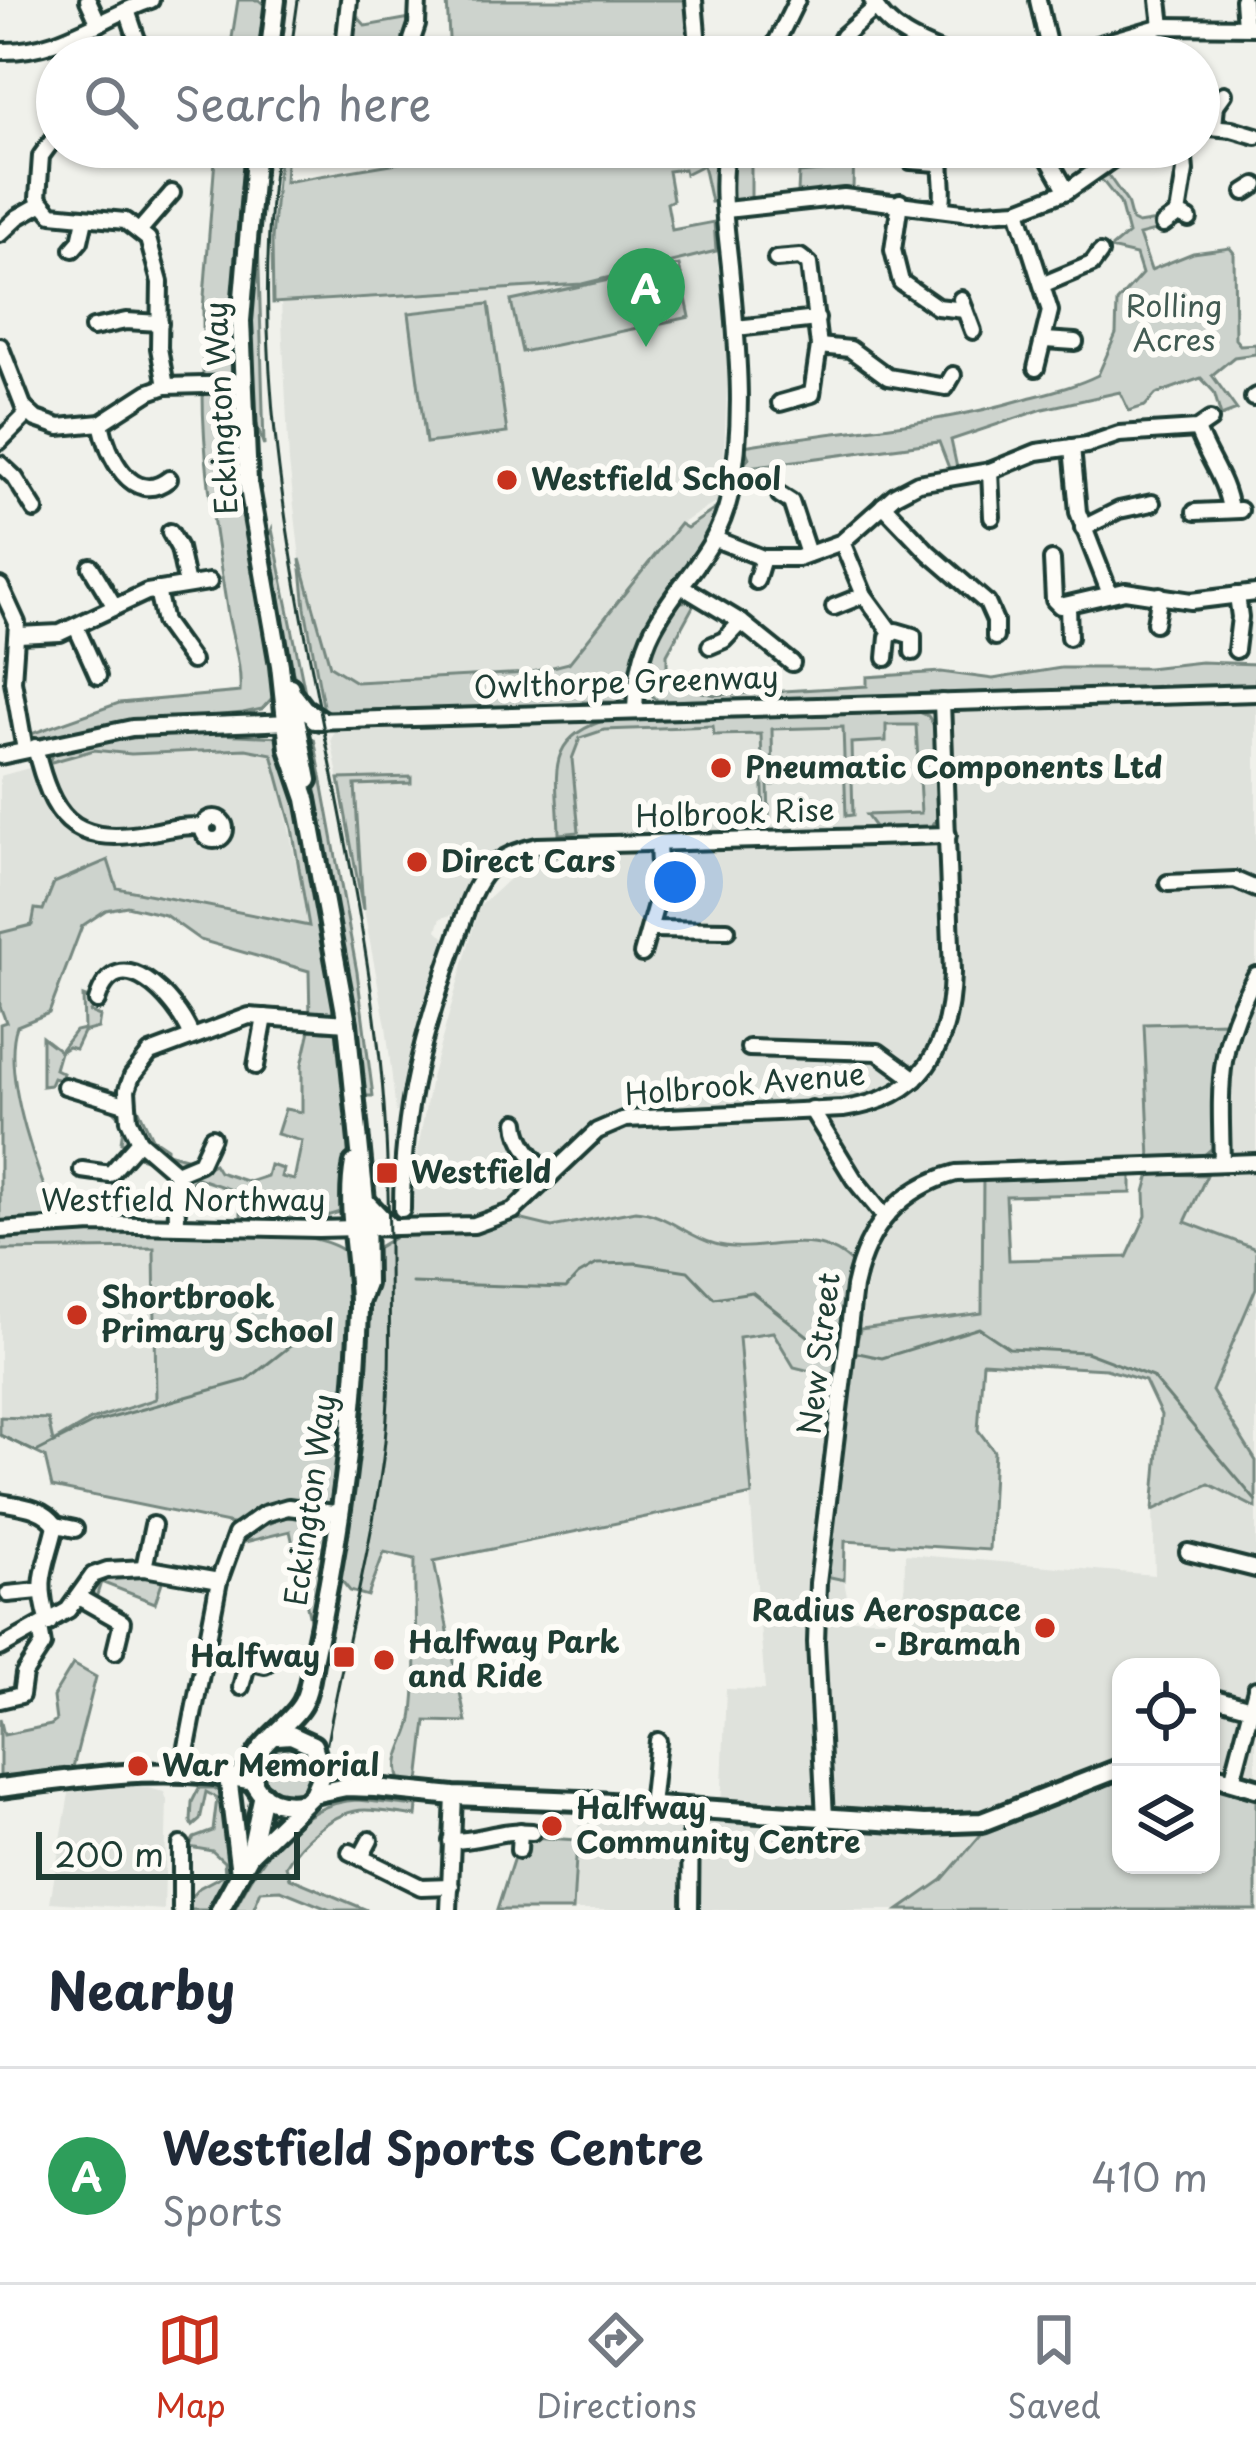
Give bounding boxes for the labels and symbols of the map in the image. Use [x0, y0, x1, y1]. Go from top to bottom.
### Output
pin: A [607, 248, 685, 347]
park label: Rolling Acres [1126, 282, 1222, 361]
street label: Eckington Way [191, 300, 248, 516]
place label: Westfield School [531, 455, 781, 500]
marker: Westfield School [494, 467, 520, 493]
street label: Owlthorpe Greenway [473, 653, 779, 708]
place label: Pneumatic Components Ltd [745, 743, 1162, 788]
marker: Pneumatic Components Ltd [708, 755, 734, 781]
street label: Holbrook Rise [635, 786, 835, 837]
place label: Direct Cars [441, 837, 615, 882]
marker: Direct Cars [404, 849, 430, 875]
your location [645, 852, 705, 912]
street label: Holbrook Avenue [623, 1050, 867, 1115]
place label: Westfield [411, 1148, 551, 1193]
marker: Westfield [374, 1160, 400, 1186]
street label: Westfield Northway [41, 1176, 325, 1221]
street label: New Street [785, 1270, 850, 1438]
place label: Shortbrook Primary School [101, 1273, 334, 1352]
marker: Shortbrook Primary School [64, 1302, 90, 1328]
street label: Eckington Way [271, 1391, 346, 1608]
place label: Radius Aerospace - Bramah [752, 1586, 1021, 1665]
marker: Radius Aerospace - Bramah [1032, 1615, 1058, 1641]
place label: Halfway Park and Ride [408, 1618, 620, 1697]
place label: Halfway [190, 1632, 320, 1677]
marker: Halfway [331, 1644, 357, 1670]
marker: Halfway Park and Ride [371, 1647, 397, 1673]
place label: War Memorial [162, 1741, 380, 1786]
marker: War Memorial [125, 1753, 151, 1779]
place label: Halfway Community Centre [576, 1784, 860, 1863]
marker: Halfway Community Centre [539, 1813, 565, 1839]
scale bar [36, 1826, 300, 1879]

